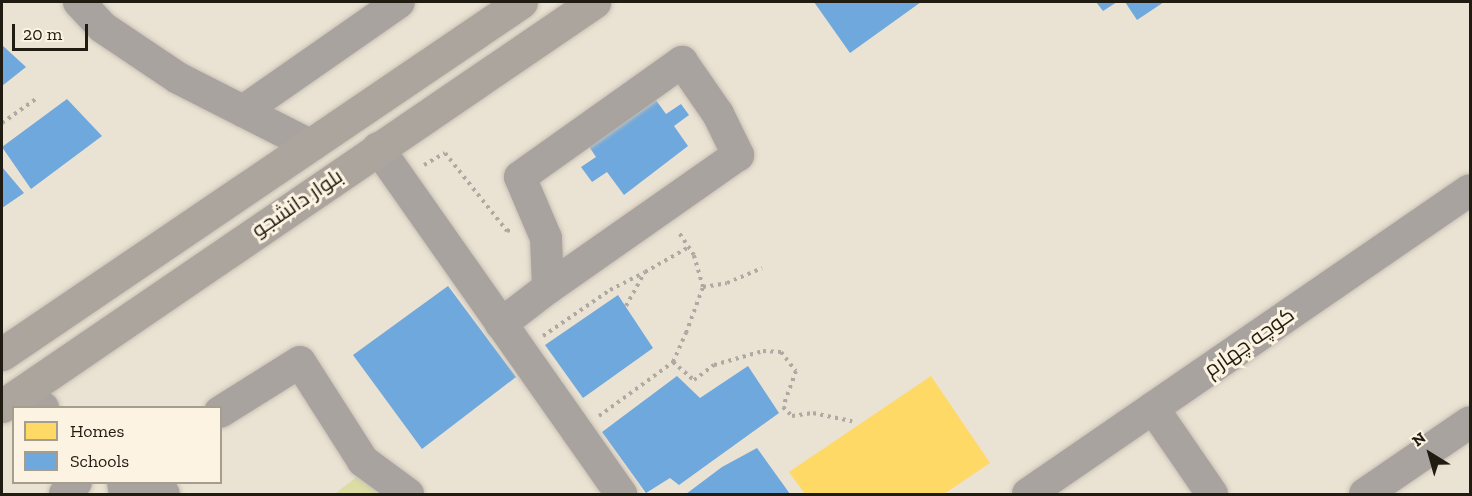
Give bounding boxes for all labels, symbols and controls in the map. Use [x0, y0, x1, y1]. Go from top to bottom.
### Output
scale bar [15, 12, 92, 50]
text: 20 m [23, 23, 62, 45]
street label: بلوار دانشجو [247, 163, 347, 243]
street label: کوچه چهارم [1199, 302, 1299, 382]
legend [12, 406, 222, 484]
text: Homes [70, 420, 124, 442]
north arrow [1400, 424, 1460, 484]
text: N [1408, 428, 1429, 450]
text: Schools [70, 450, 129, 472]

